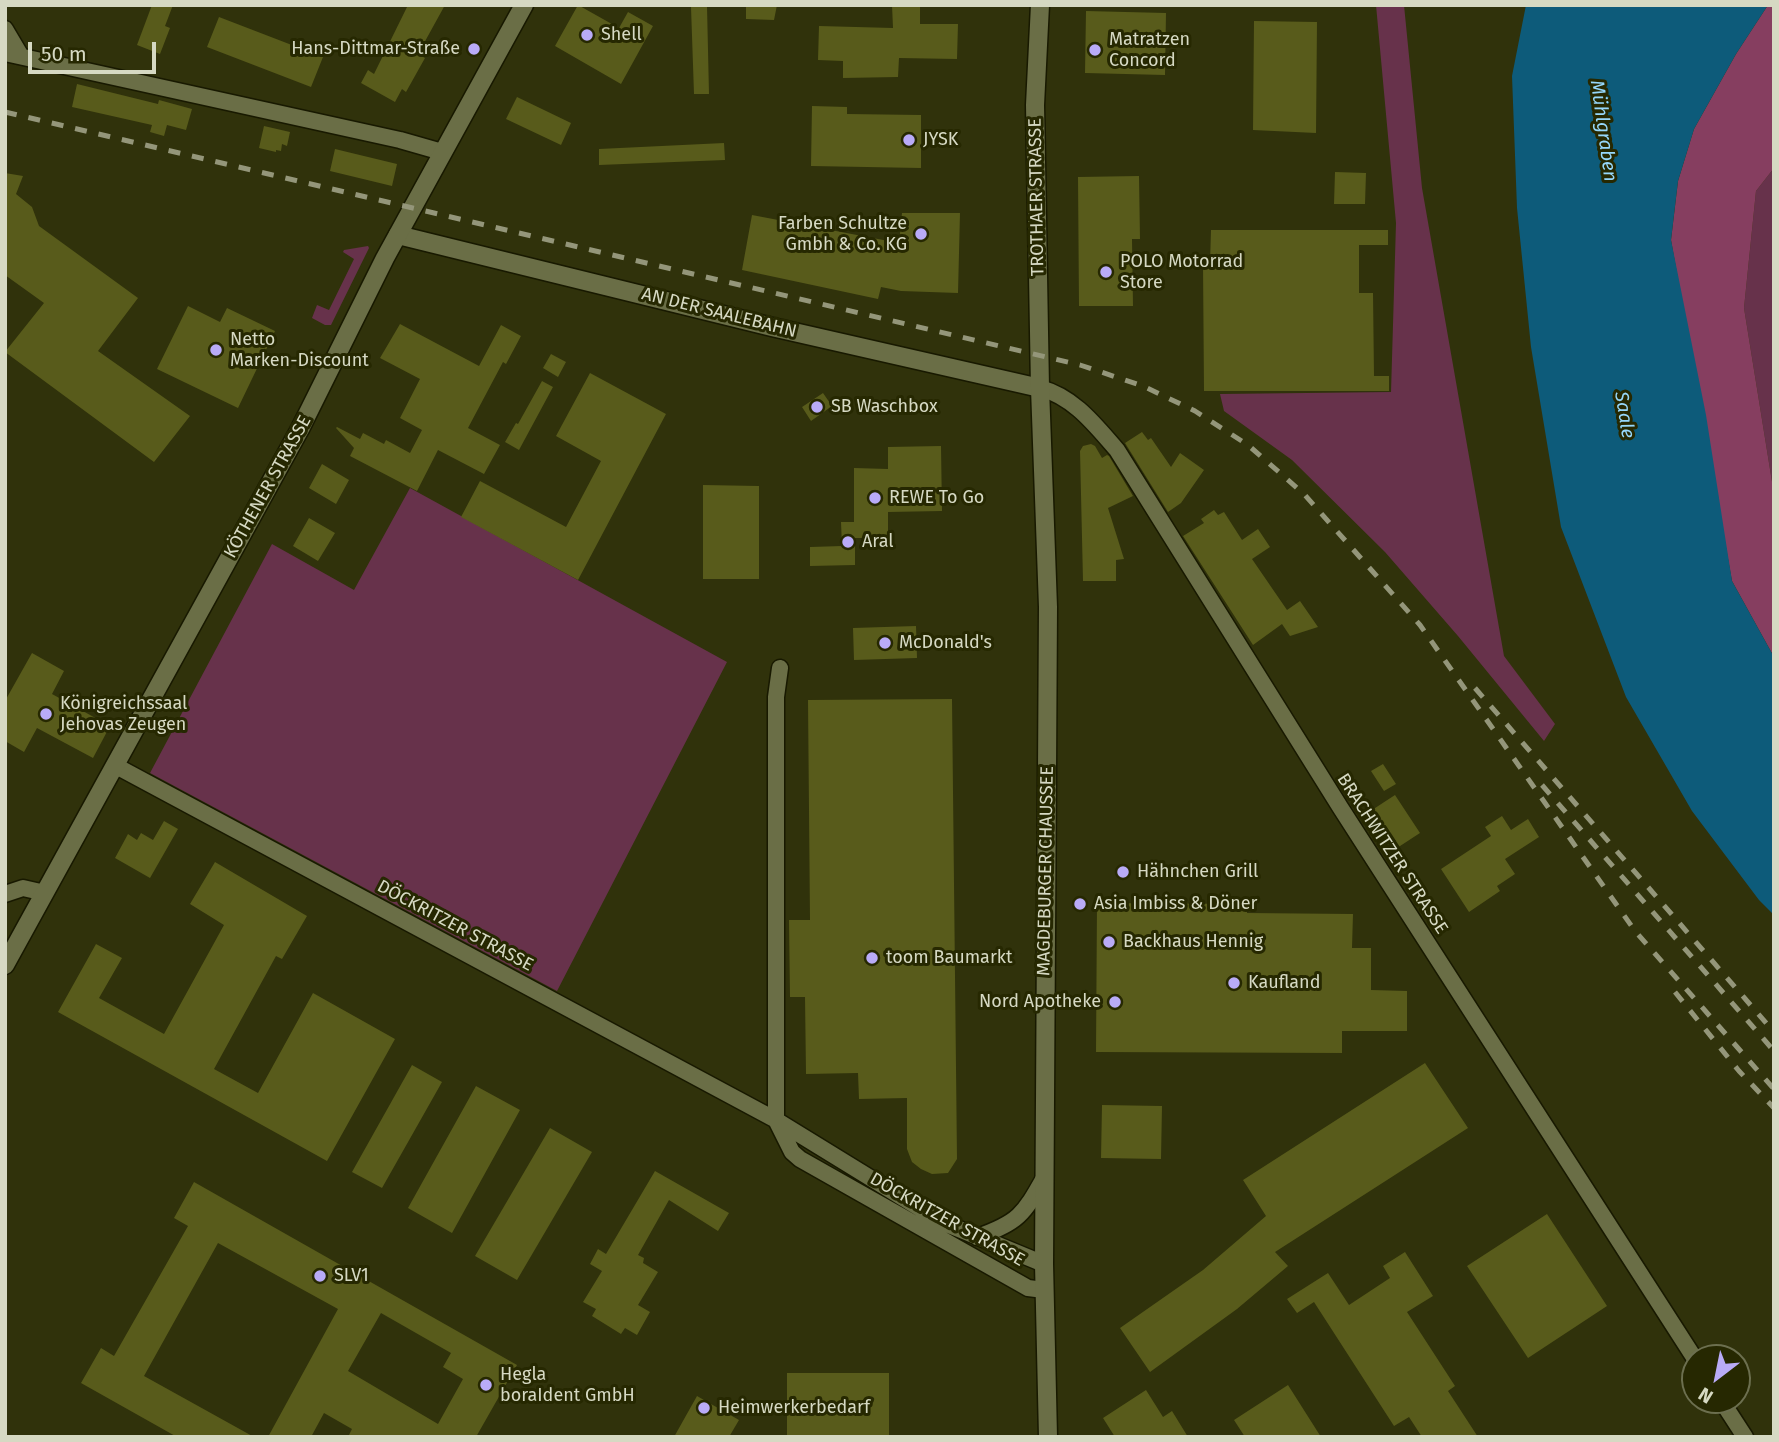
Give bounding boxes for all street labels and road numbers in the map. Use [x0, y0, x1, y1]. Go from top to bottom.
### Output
street label: TROTHAER STRASSE [1025, 118, 1049, 276]
street label: AN DER SAALEBAHN [639, 283, 799, 343]
street label: KÖTHENER STRASSE [220, 412, 316, 562]
street label: MAGDEBURGER CHAUSSEE [1033, 766, 1059, 976]
street label: BRACHWITZER STRASSE [1332, 770, 1452, 938]
street label: DÖCKRITZER STRASSE [373, 876, 537, 976]
street label: DÖCKRITZER STRASSE [866, 1168, 1028, 1272]

